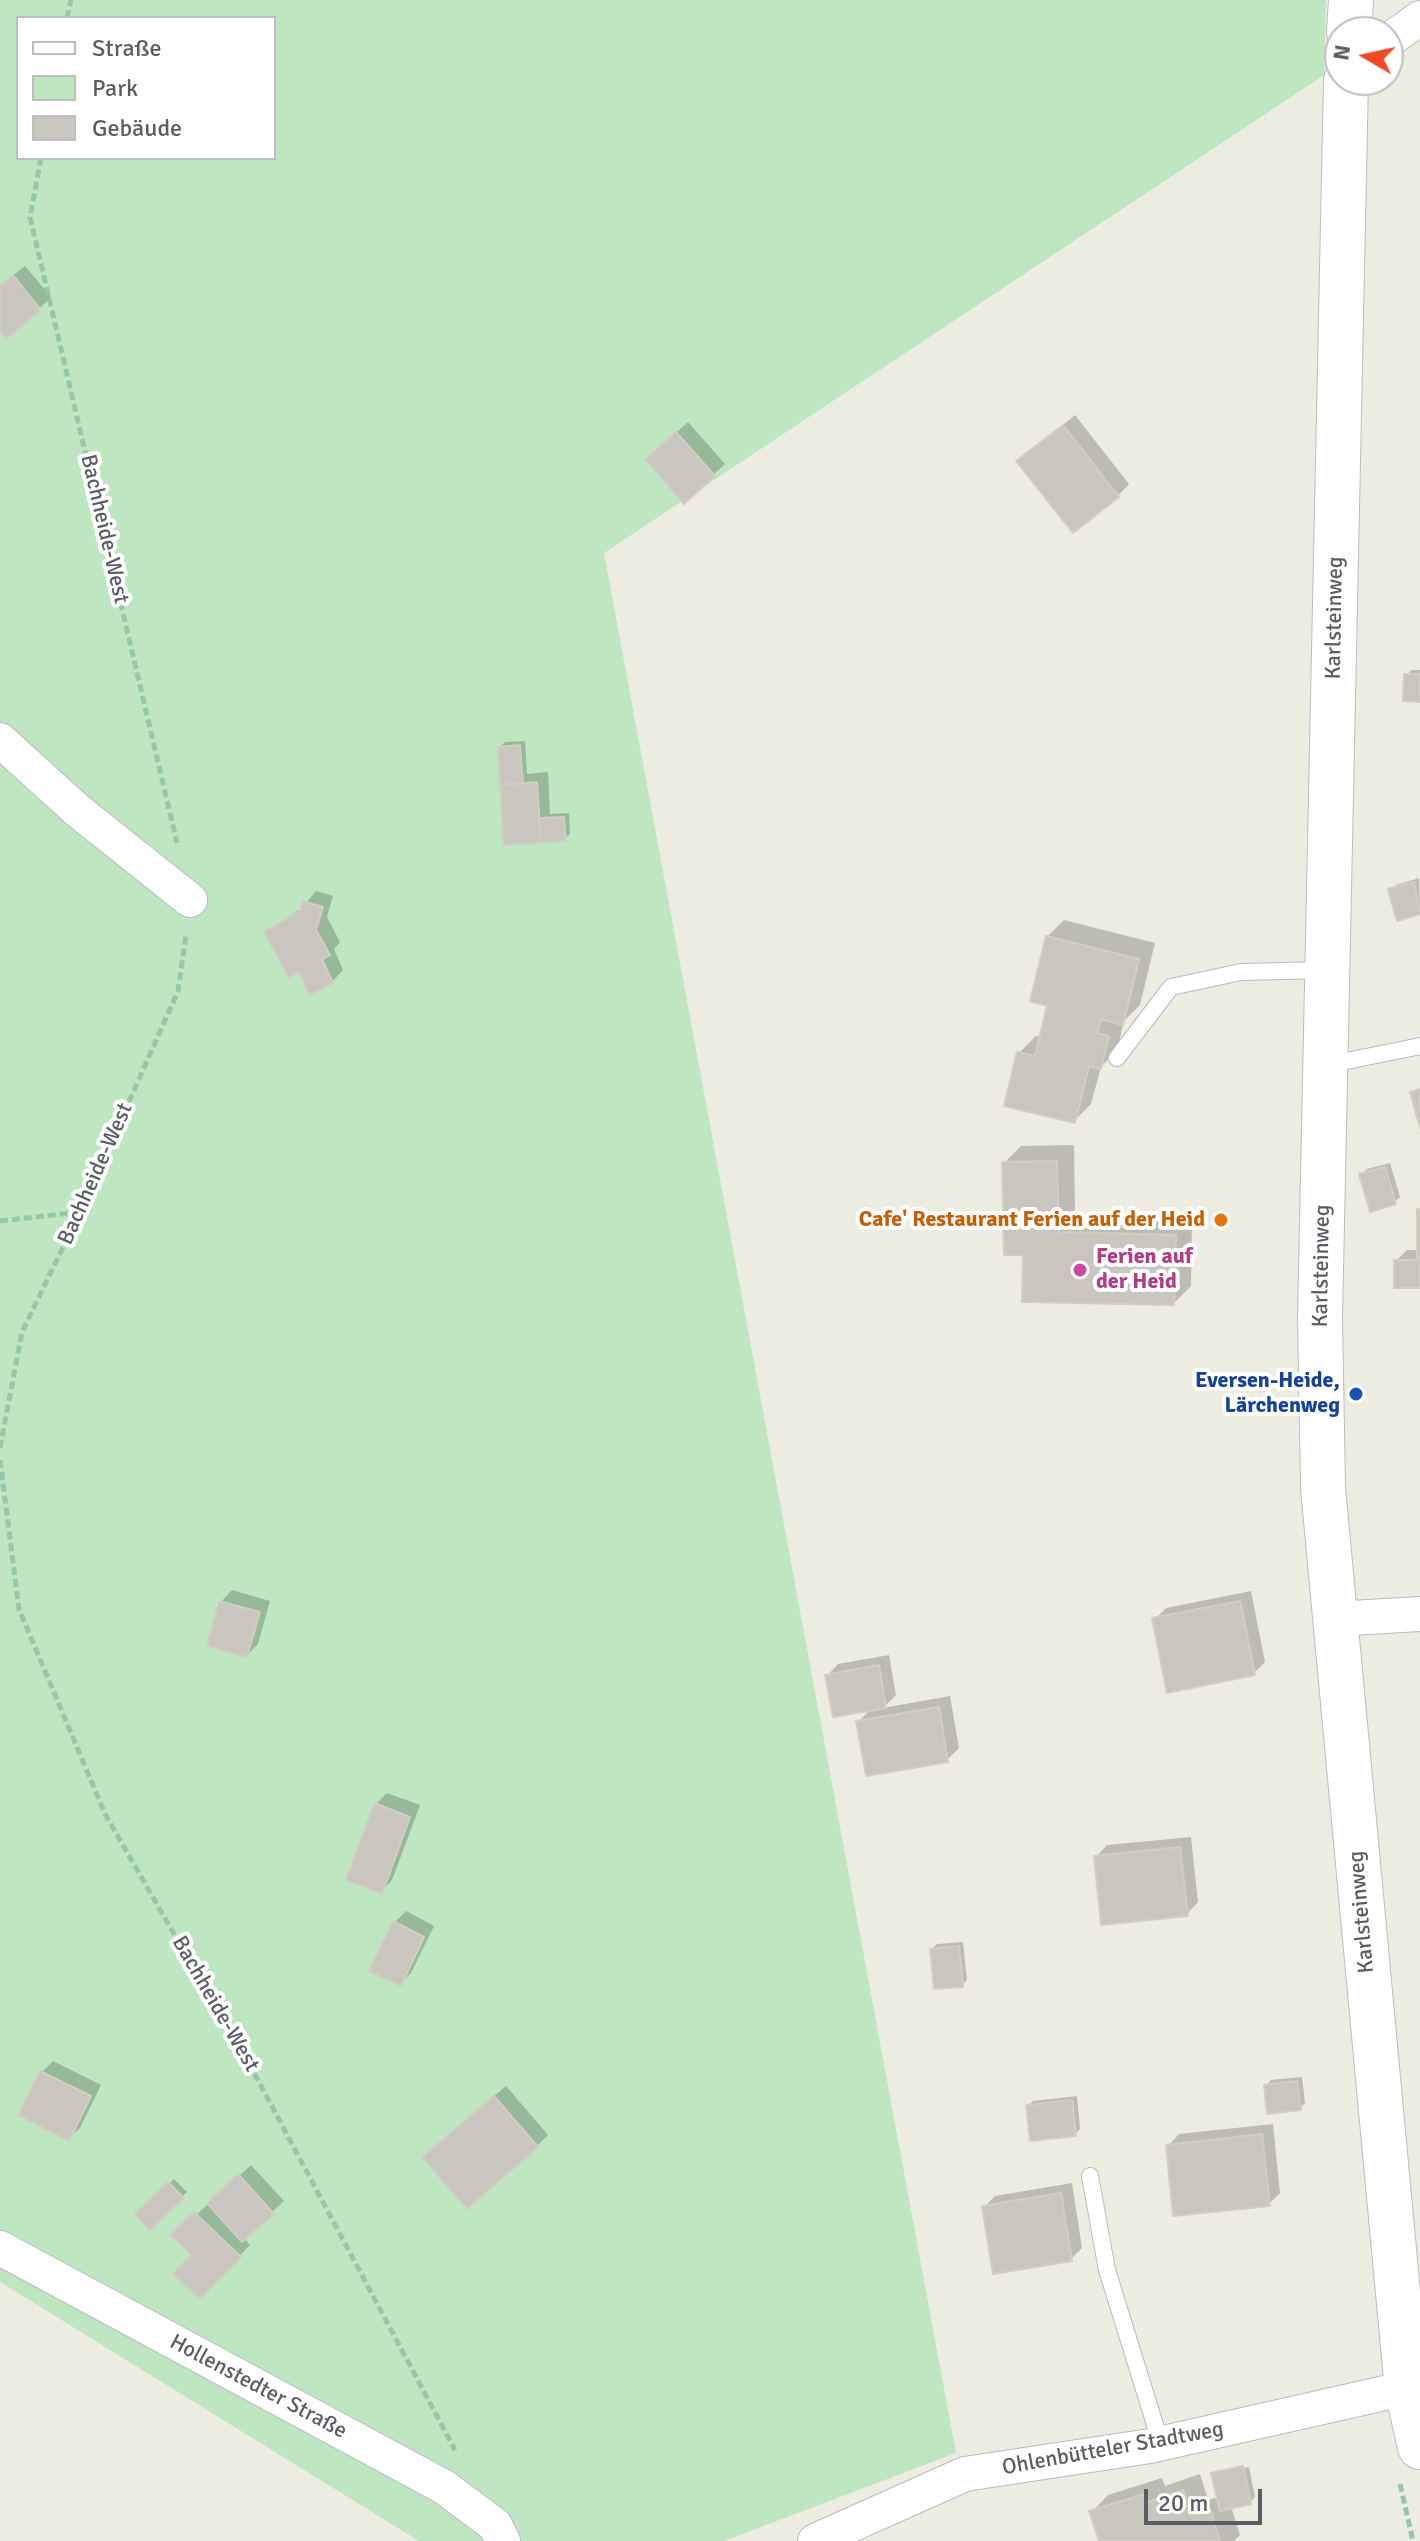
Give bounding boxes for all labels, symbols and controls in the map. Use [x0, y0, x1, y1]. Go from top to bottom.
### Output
legend [16, 16, 276, 160]
north arrow [1324, 16, 1404, 96]
text: Straße [92, 33, 162, 63]
text: N [1327, 43, 1356, 62]
text: Park [92, 73, 138, 103]
text: Gebäude [92, 113, 182, 143]
street label: Bachheide-West [74, 452, 134, 606]
street label: Karlsteinweg [1321, 556, 1349, 680]
street label: Bachheide-West [53, 1099, 139, 1249]
street label: Karlsteinweg [1308, 1204, 1336, 1328]
place label: Cafe' Restaurant Ferien auf der Heid [859, 1207, 1205, 1233]
marker: Cafe' Restaurant Ferien auf der Heid [1212, 1211, 1230, 1229]
place label: Ferien auf der Heid [1096, 1244, 1193, 1296]
marker: Ferien auf der Heid [1071, 1261, 1089, 1279]
place label: Eversen-Heide, Lärchenweg [1195, 1368, 1340, 1420]
marker: Eversen-Heide, Lärchenweg [1347, 1385, 1365, 1403]
street label: Karlsteinweg [1343, 1850, 1381, 1974]
street label: Bachheide-West [166, 1931, 264, 2077]
street label: Hollenstedter Straße [165, 2329, 351, 2445]
street label: Ohlenbütteler Stadtweg [1000, 2417, 1226, 2481]
scale bar [1148, 2473, 1266, 2523]
text: 20 m [1158, 2488, 1208, 2518]

